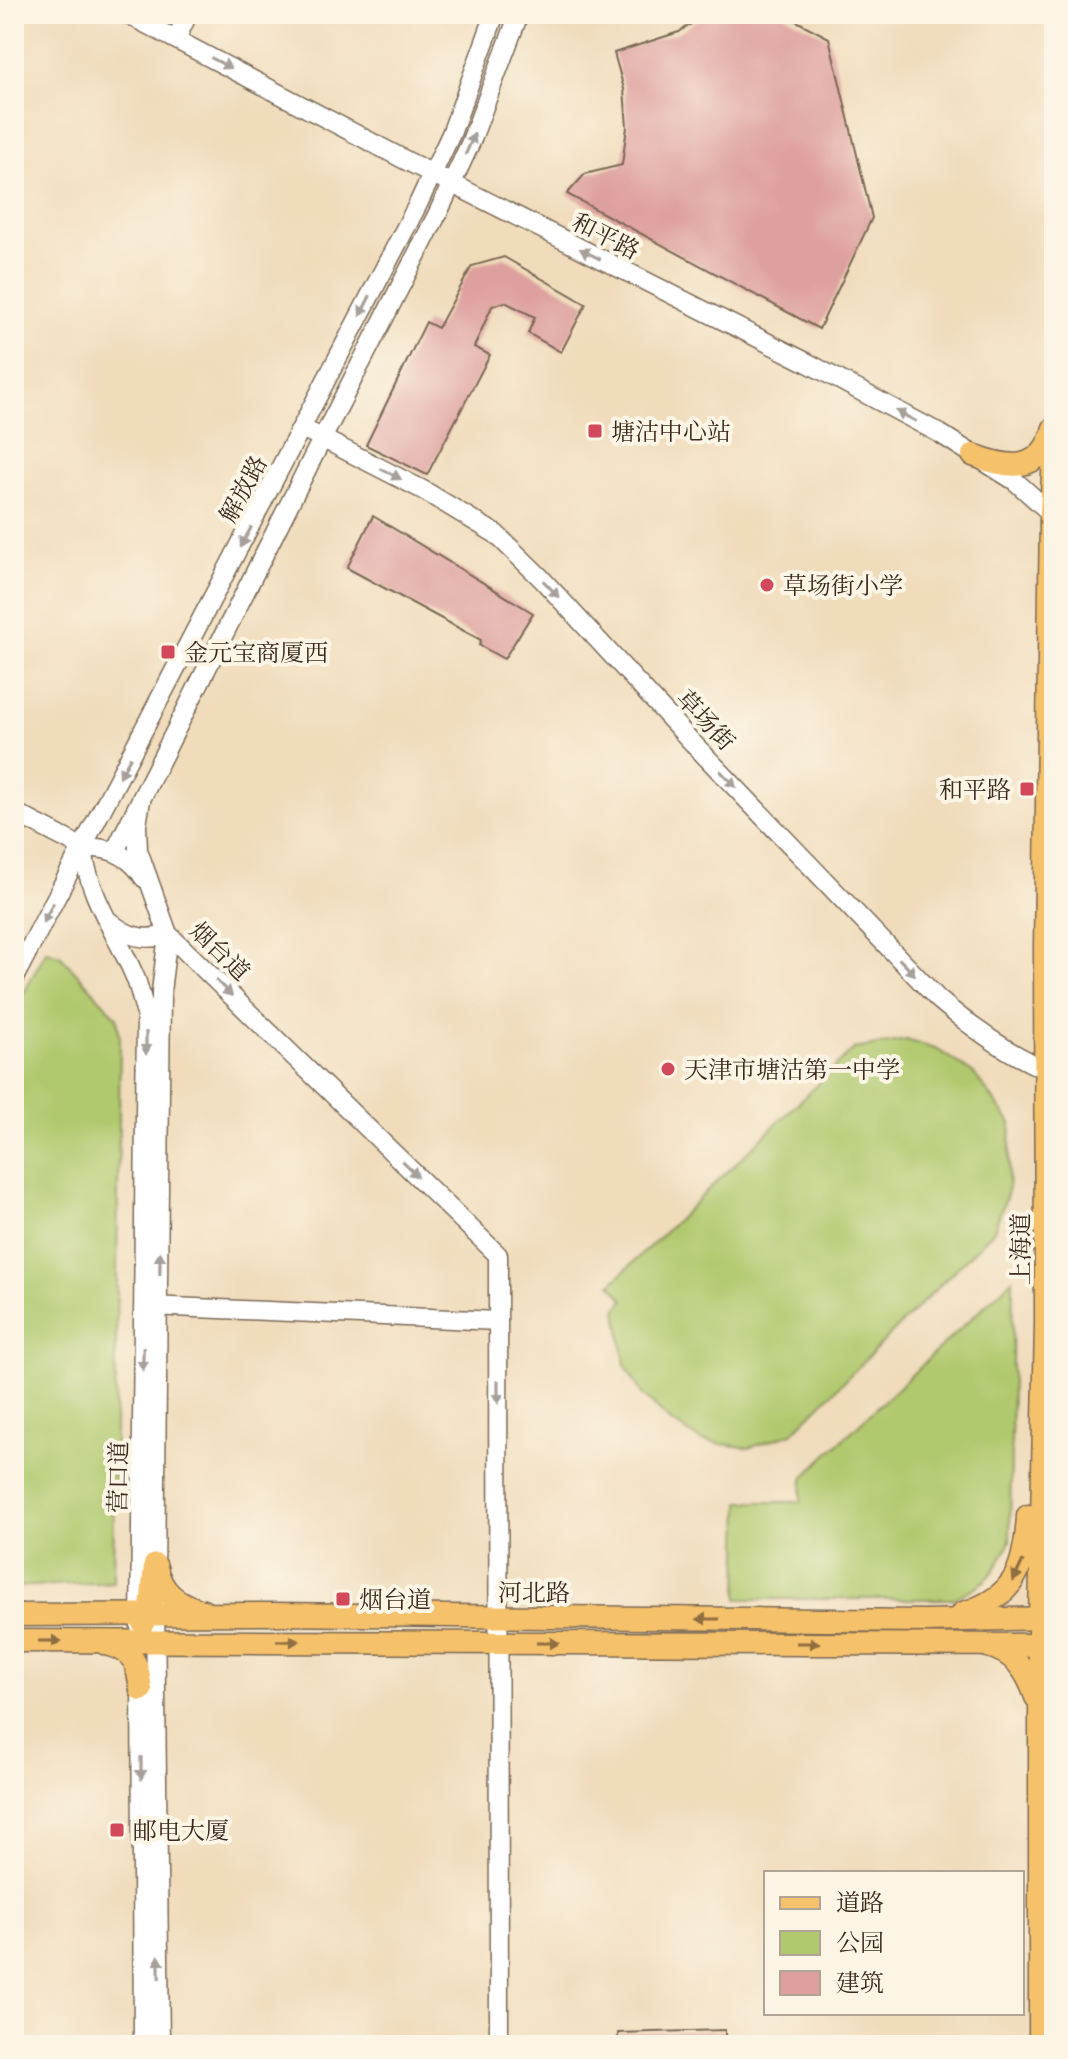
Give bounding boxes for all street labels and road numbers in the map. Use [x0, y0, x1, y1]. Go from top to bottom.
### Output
street label: 和平路 [567, 207, 645, 265]
street label: 解放路 [213, 450, 273, 528]
street label: 草场街 [671, 684, 741, 756]
street label: 烟台道 [184, 916, 256, 986]
street label: 上海道 [1006, 1213, 1035, 1285]
street label: 营口道 [103, 1441, 133, 1513]
street label: 河北路 [498, 1578, 570, 1607]

